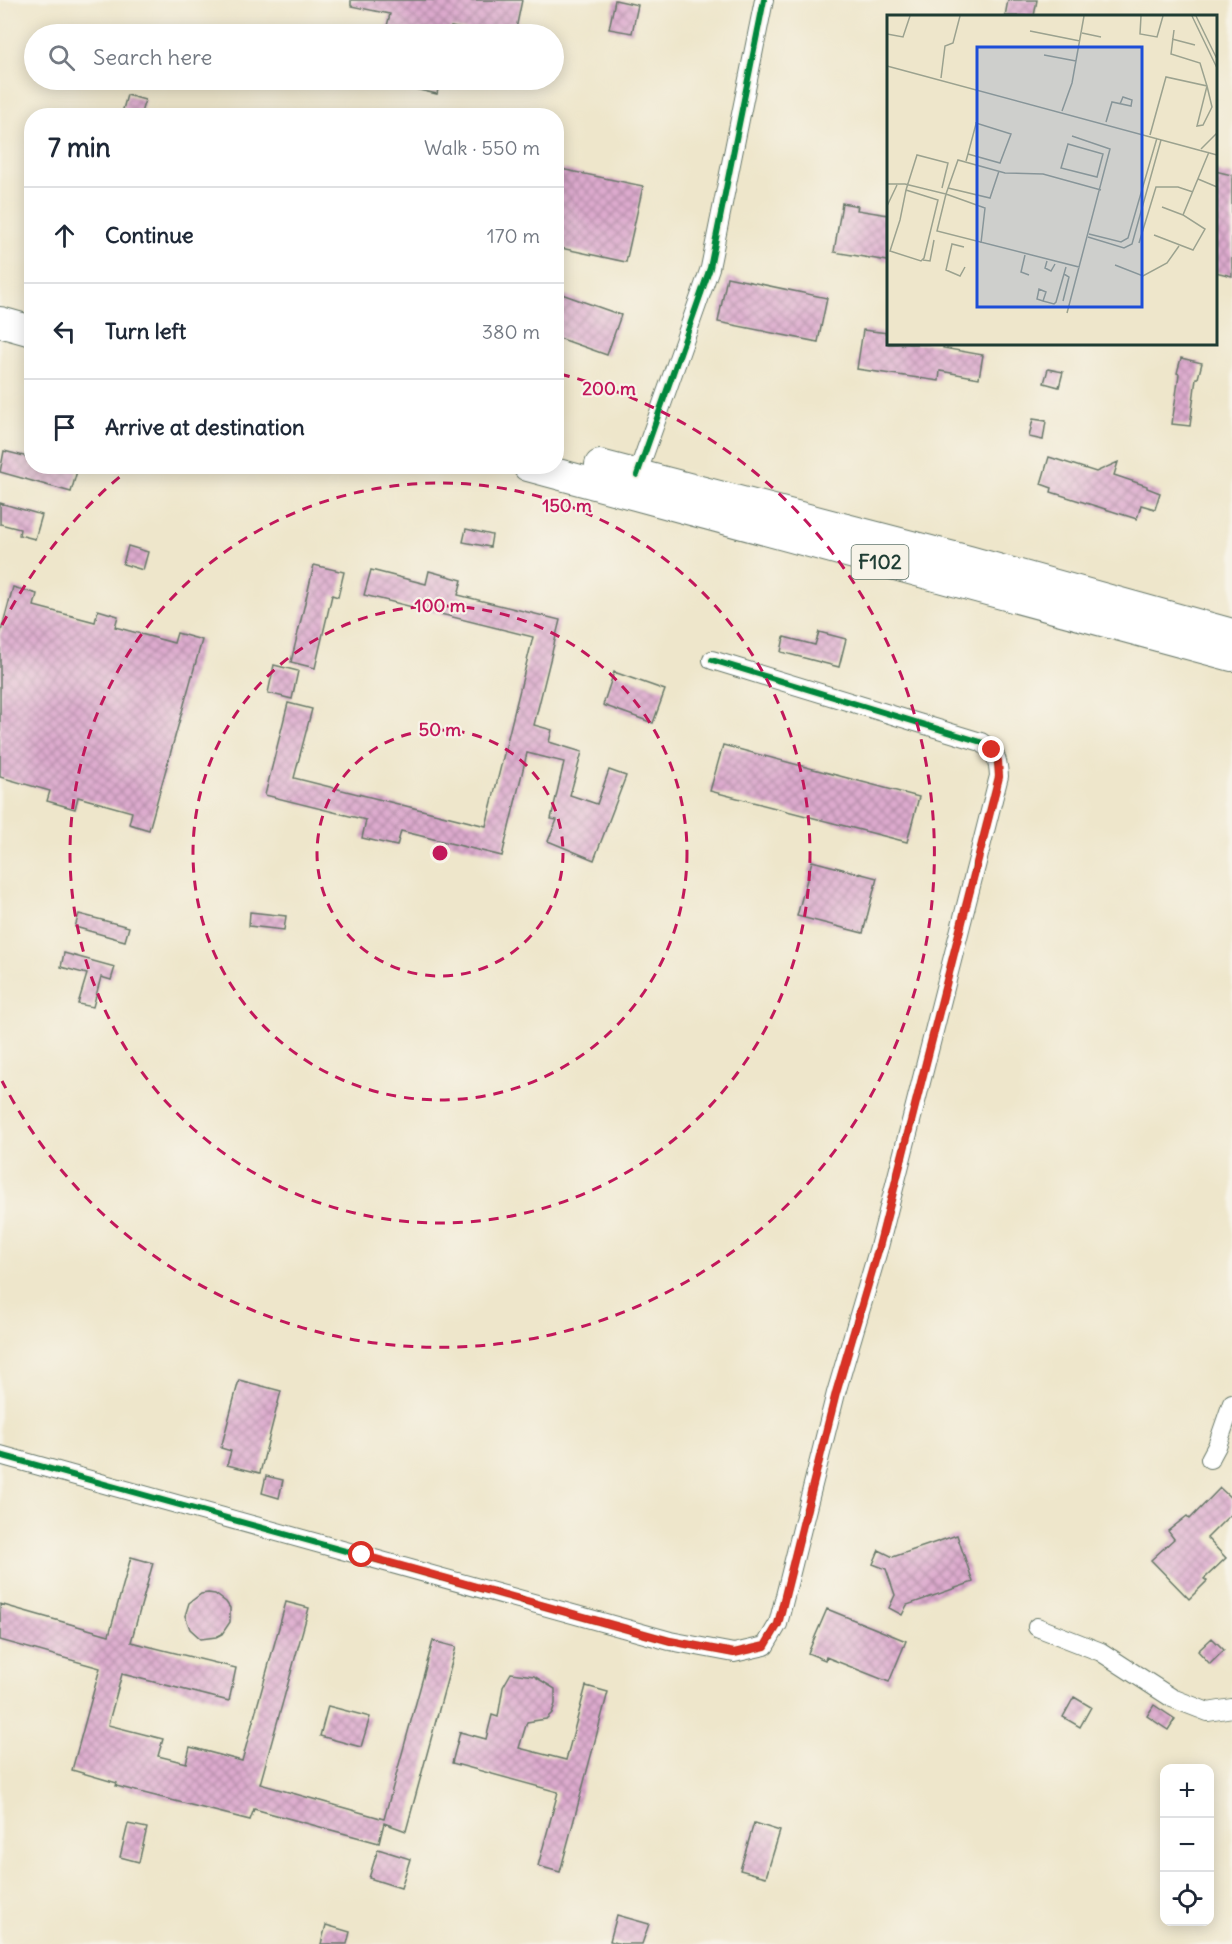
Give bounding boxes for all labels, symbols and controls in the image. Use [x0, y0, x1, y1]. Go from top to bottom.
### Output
inset map [887, 15, 1217, 345]
search box [24, 24, 564, 90]
icon: search [45, 41, 78, 74]
text: Search here [93, 43, 212, 71]
text: 7 min [48, 131, 111, 164]
text: Walk · 550 m [424, 135, 540, 160]
icon: ahead [48, 219, 81, 252]
text: Continue [105, 221, 194, 249]
text: 170 m [487, 223, 540, 248]
icon: left [48, 315, 81, 348]
text: Turn left [105, 317, 186, 345]
text: 380 m [482, 319, 540, 344]
text: 200 m [582, 377, 636, 400]
icon: arrive [48, 411, 81, 444]
text: Arrive at destination [105, 413, 305, 441]
text: 150 m [542, 494, 592, 517]
road number: F102 [852, 545, 908, 579]
text: 100 m [415, 594, 466, 617]
text: 50 m [419, 718, 461, 741]
route end [978, 736, 1004, 762]
centre of rings [430, 843, 450, 863]
route start [348, 1541, 374, 1567]
map controls [1160, 1764, 1214, 1926]
button: + [1160, 1764, 1214, 1818]
button: − [1160, 1818, 1214, 1872]
button: locate [1160, 1872, 1214, 1926]

